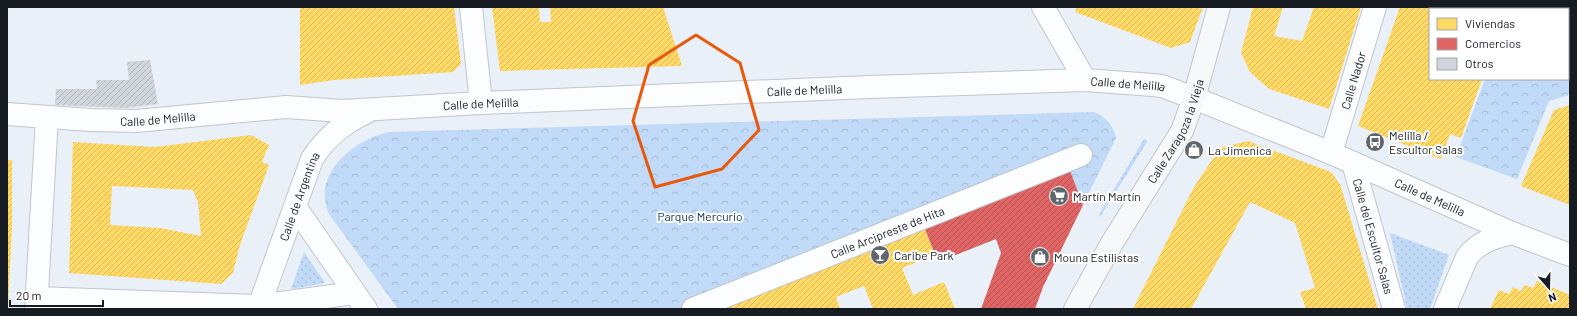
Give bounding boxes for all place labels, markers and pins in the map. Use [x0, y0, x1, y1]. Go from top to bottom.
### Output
place label: Melilla / Escultor Salas [1389, 128, 1463, 156]
bus stop icon: Melilla / Escultor Salas [1364, 131, 1386, 153]
shop icon: La Jimenica [1183, 139, 1205, 161]
place label: La Jimenica [1208, 143, 1271, 157]
supermarket icon: Martín Martín [1048, 185, 1070, 207]
place label: Martín Martín [1073, 189, 1141, 203]
bar icon: Caribe Park [869, 244, 891, 266]
shop icon: Mouna Estilistas [1029, 246, 1051, 268]
place label: Caribe Park [894, 248, 954, 262]
place label: Mouna Estilistas [1054, 250, 1139, 264]

